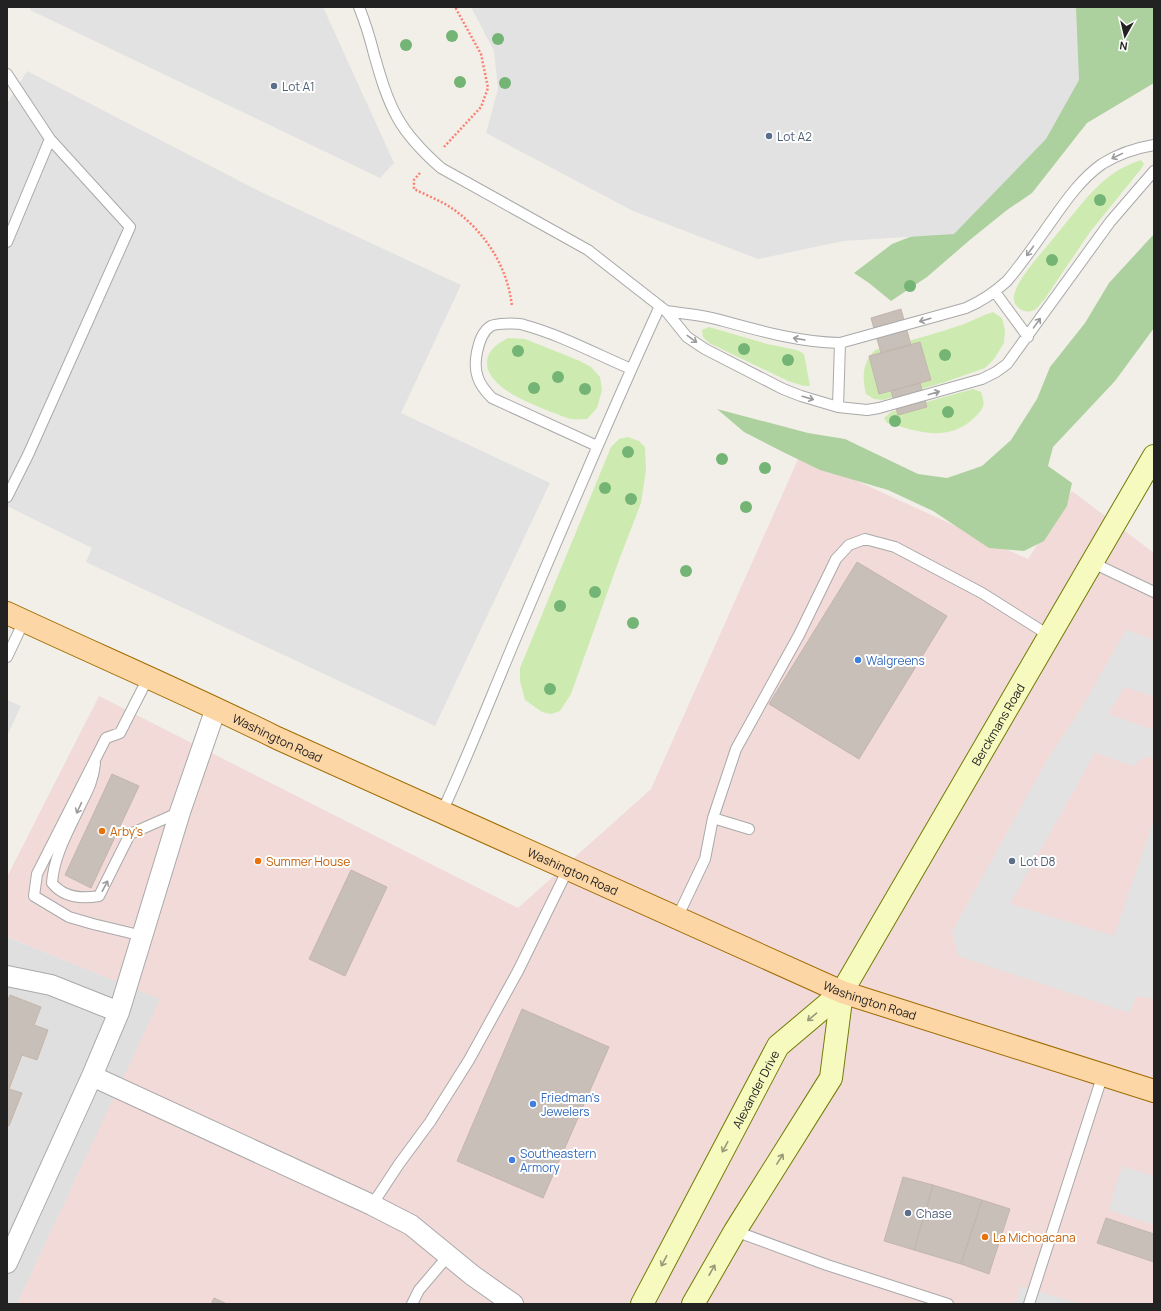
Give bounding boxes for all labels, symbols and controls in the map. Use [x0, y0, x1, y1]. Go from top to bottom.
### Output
north arrow [1105, 16, 1145, 56]
text: N [1118, 38, 1128, 54]
place label: Lot A1 [282, 78, 315, 95]
marker: Lot A1 [269, 81, 279, 91]
place label: Lot A2 [777, 128, 812, 145]
marker: Lot A2 [764, 131, 774, 141]
one-way arrow [1111, 153, 1123, 160]
one-way arrow [1026, 245, 1034, 256]
one-way arrow [919, 317, 932, 324]
one-way arrow [1033, 318, 1041, 329]
one-way arrow [686, 335, 697, 344]
one-way arrow [793, 335, 806, 343]
one-way arrow [927, 389, 940, 396]
one-way arrow [801, 395, 814, 402]
place label: Walgreens [866, 652, 925, 669]
marker: Walgreens [853, 655, 863, 665]
street label: Berckmans Road [967, 680, 1028, 769]
street label: Washington Road [230, 709, 325, 766]
one-way arrow [75, 801, 82, 813]
place label: Arby's [110, 823, 143, 840]
marker: Arby's [97, 826, 107, 836]
street label: Washington Road [525, 843, 621, 899]
place label: Summer House [266, 853, 350, 870]
place label: Lot D8 [1020, 853, 1055, 870]
marker: Summer House [253, 856, 263, 866]
marker: Lot D8 [1007, 856, 1017, 866]
one-way arrow [102, 880, 109, 892]
street label: Washington Road [820, 976, 919, 1024]
one-way arrow [807, 1013, 817, 1022]
street label: Alexander Drive [728, 1047, 783, 1131]
place label: Friedman's Jewelers [541, 1089, 600, 1120]
marker: Friedman's Jewelers [528, 1099, 538, 1109]
one-way arrow [721, 1140, 728, 1152]
place label: Southeastern Armory [520, 1145, 596, 1176]
one-way arrow [776, 1154, 784, 1165]
marker: Southeastern Armory [507, 1155, 517, 1165]
place label: Chase [916, 1205, 952, 1222]
marker: Chase [903, 1208, 913, 1218]
place label: La Michoacana [993, 1229, 1076, 1246]
marker: La Michoacana [980, 1232, 990, 1242]
one-way arrow [660, 1255, 668, 1267]
one-way arrow [709, 1264, 717, 1276]

